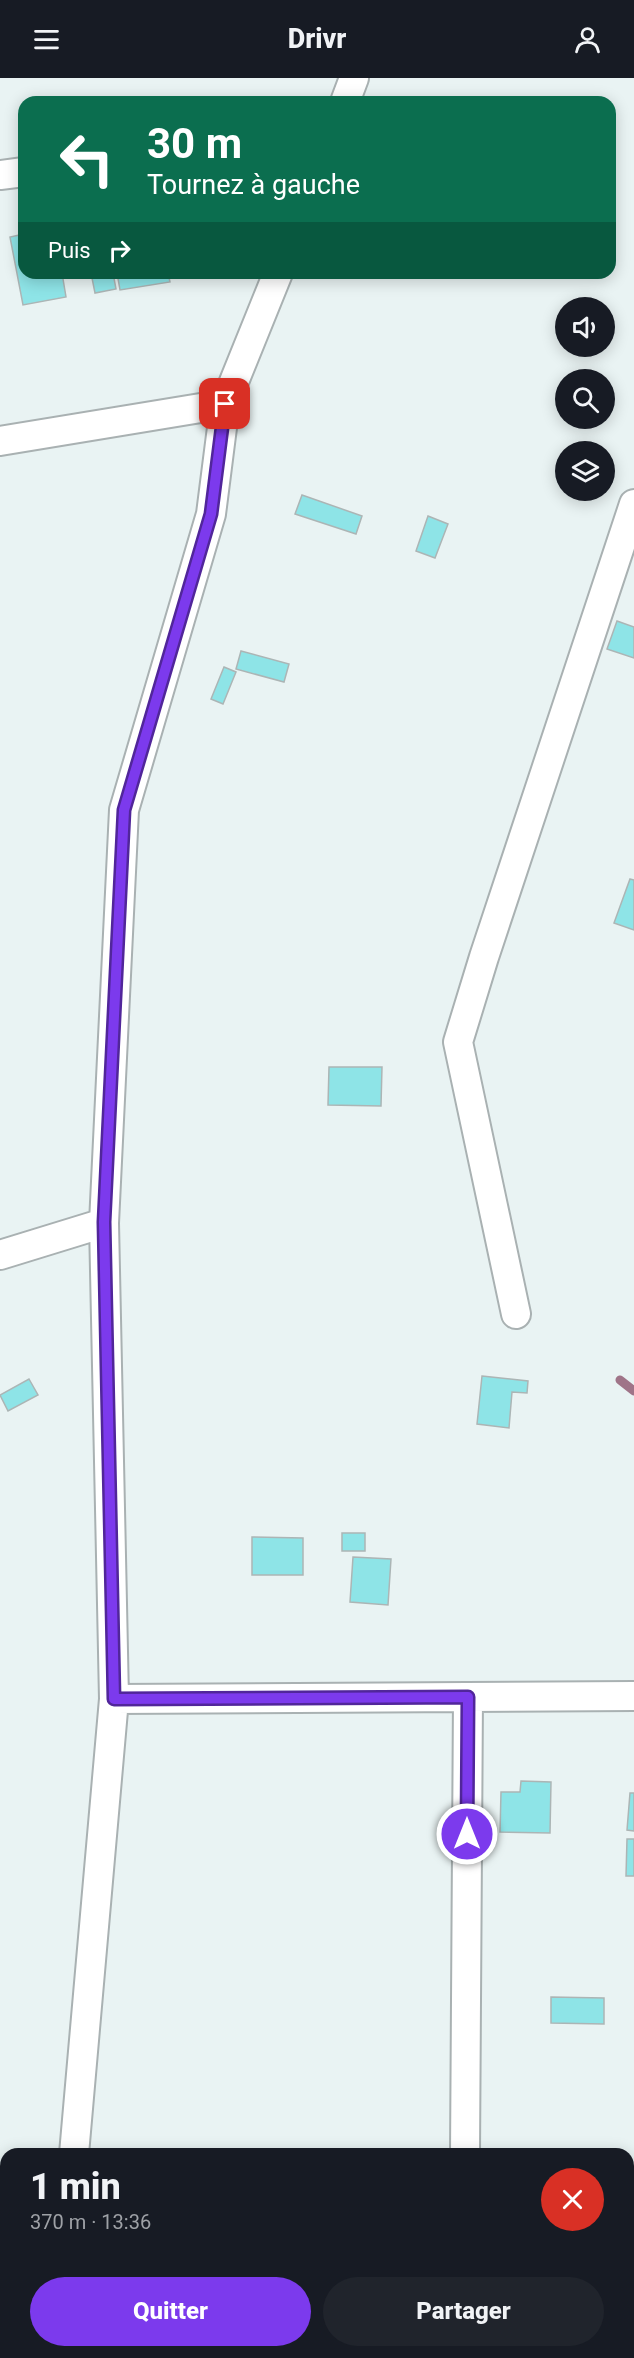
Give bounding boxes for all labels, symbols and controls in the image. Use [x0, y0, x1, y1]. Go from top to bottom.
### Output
icon: menu [30, 23, 63, 56]
text: Drivr [288, 23, 346, 55]
icon: person [571, 23, 604, 56]
text: 30 m [147, 119, 242, 168]
icon: left [48, 120, 126, 198]
text: Tournez à gauche [147, 169, 360, 201]
icon: right [103, 234, 136, 267]
text: Puis [48, 238, 91, 263]
map controls [555, 297, 615, 501]
button: sound [555, 297, 615, 357]
button: search [555, 369, 615, 429]
pin [199, 378, 250, 429]
icon: arrive [208, 387, 241, 420]
button: layers [555, 441, 615, 501]
position arrow [435, 1802, 499, 1866]
text: 1 min [30, 2166, 121, 2208]
button: close [541, 2168, 604, 2231]
text: 370 m · 13:36 [30, 2210, 151, 2234]
button: Quitter [30, 2277, 311, 2346]
button: Partager [323, 2277, 604, 2346]

